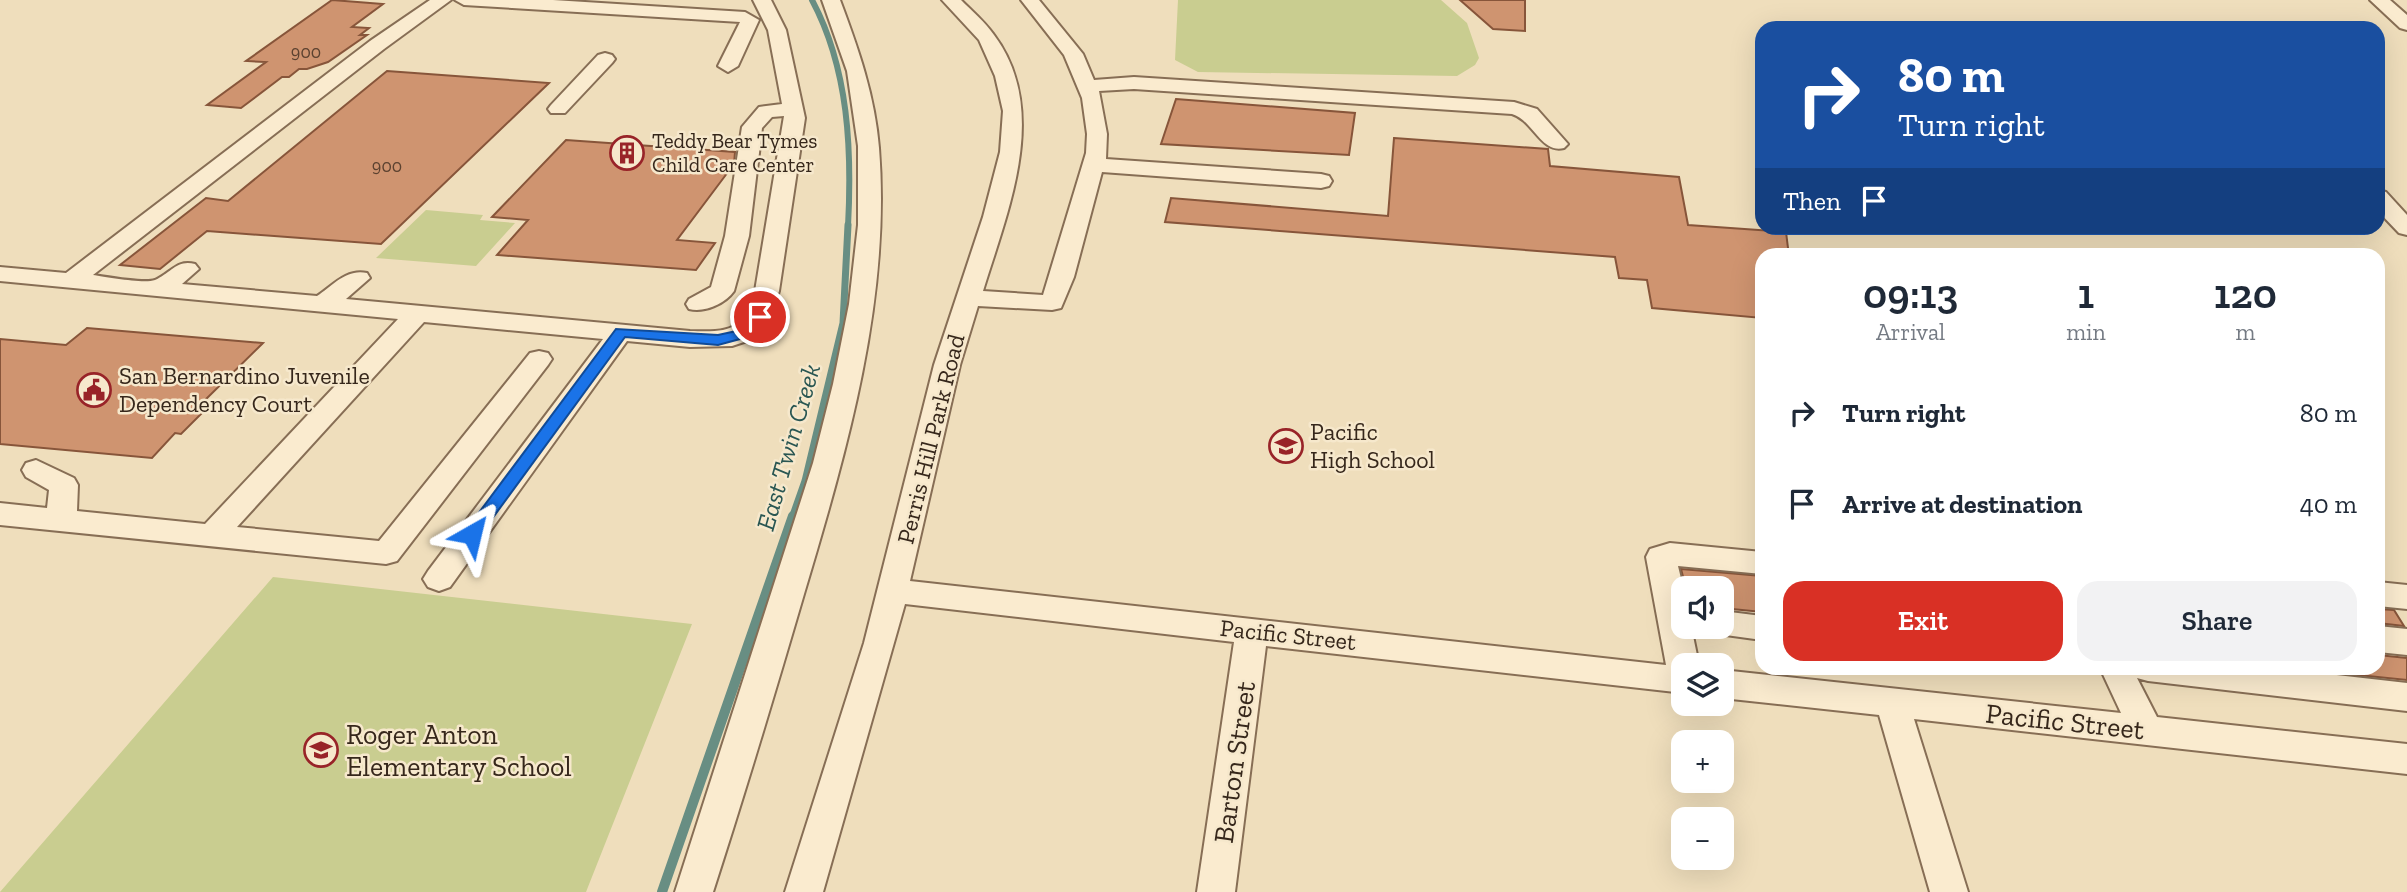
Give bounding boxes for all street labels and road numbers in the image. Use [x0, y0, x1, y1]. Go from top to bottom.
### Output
street label: Perris Hill Park Road [890, 331, 971, 547]
street label: Pacific Street [1219, 613, 1358, 656]
street label: Barton Street [1207, 678, 1262, 845]
street label: Pacific Street [1984, 697, 2146, 746]

